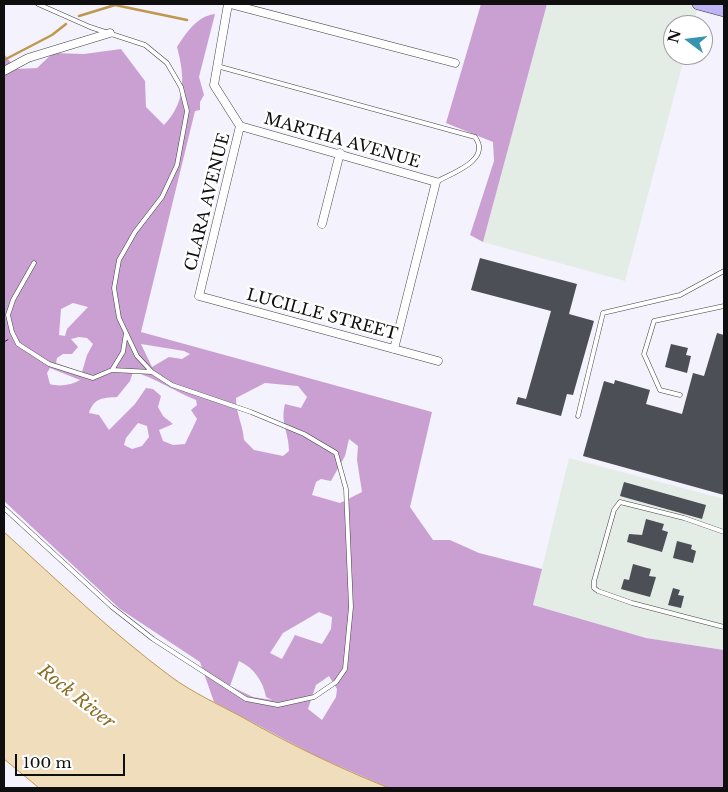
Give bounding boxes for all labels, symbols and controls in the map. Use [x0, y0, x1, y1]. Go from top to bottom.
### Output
north arrow [663, 15, 713, 65]
text: N [664, 28, 685, 45]
street label: MARTHA AVENUE [262, 109, 422, 173]
street label: CLARA AVENUE [182, 131, 234, 273]
street label: LUCILLE STREET [244, 286, 400, 344]
water label: Rock River [33, 660, 119, 734]
scale bar [18, 744, 128, 776]
text: 100 m [23, 753, 72, 772]

